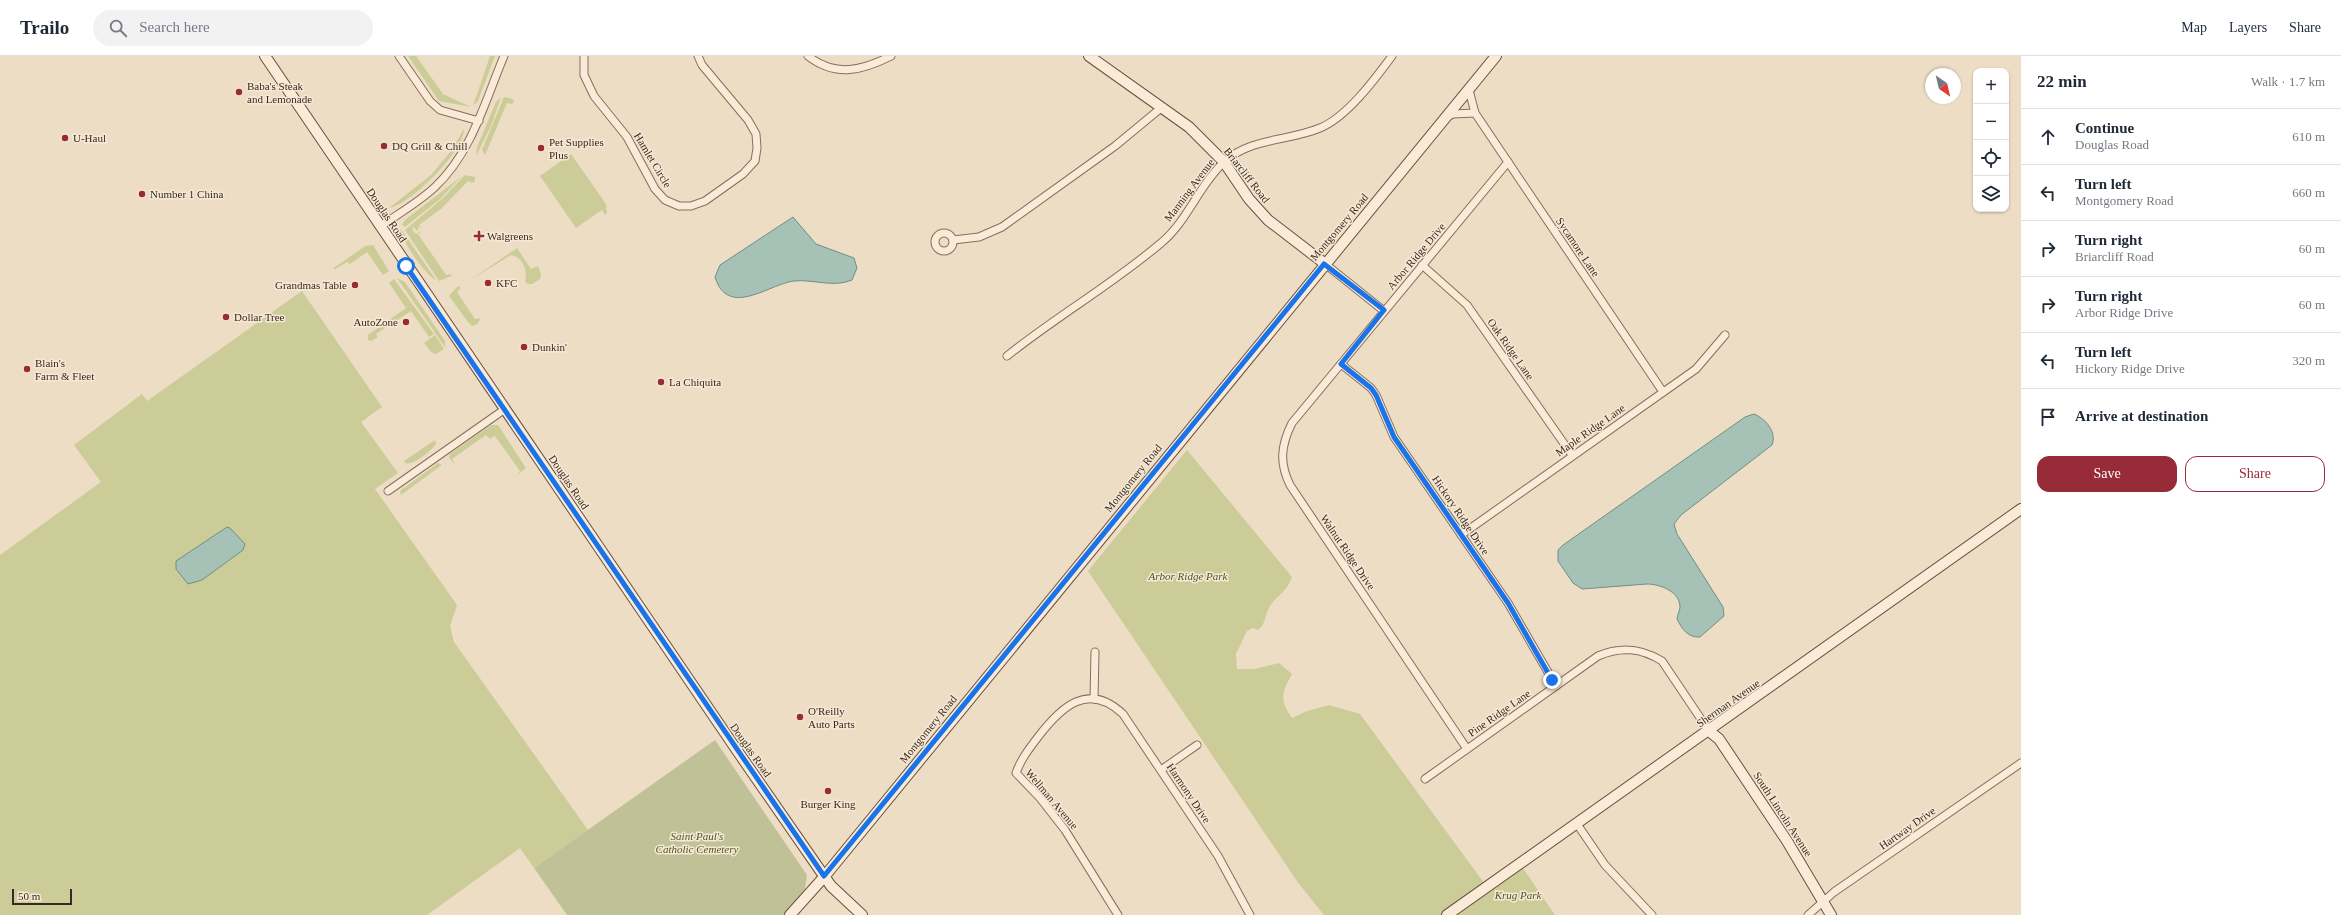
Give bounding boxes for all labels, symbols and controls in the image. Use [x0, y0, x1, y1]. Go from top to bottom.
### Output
search box [93, 10, 373, 46]
text: Trailo [20, 17, 69, 38]
icon: search [107, 17, 129, 39]
text: Search here [139, 19, 210, 35]
text: Map [2181, 20, 2207, 35]
text: Layers [2229, 20, 2267, 35]
text: Share [2289, 20, 2321, 35]
north arrow [1925, 68, 1961, 104]
map controls [1973, 68, 2009, 212]
button: + [1973, 68, 2009, 104]
text: 22 min [2037, 72, 2087, 91]
text: Walk · 1.7 km [2251, 74, 2325, 89]
place label: Baba's Steak and Lemonade [247, 80, 312, 105]
marker: Baba's Steak and Lemonade [234, 87, 244, 97]
button: − [1973, 104, 2009, 140]
text: Continue [2075, 120, 2134, 136]
icon: ahead [2037, 126, 2059, 148]
text: 610 m [2292, 129, 2325, 144]
street label: Hamlet Circle [632, 130, 674, 190]
place label: U-Haul [73, 132, 106, 144]
marker: U-Haul [60, 133, 70, 143]
place label: Pet Supplies Plus [549, 136, 604, 161]
text: Douglas Road [2075, 137, 2149, 152]
place label: DQ Grill & Chill [392, 140, 467, 152]
button: locate [1973, 140, 2009, 176]
marker: DQ Grill & Chill [379, 141, 389, 151]
marker: Pet Supplies Plus [536, 143, 546, 153]
street label: Briarcliff Road [1222, 145, 1273, 205]
street label: Manning Avenue [1162, 156, 1217, 224]
button: layers [1973, 176, 2009, 212]
text: Turn left [2075, 176, 2132, 192]
icon: left [2037, 182, 2059, 204]
text: 660 m [2292, 185, 2325, 200]
street label: Douglas Road [365, 186, 410, 245]
place label: Number 1 China [150, 188, 223, 200]
marker: Number 1 China [137, 189, 147, 199]
street label: Montgomery Road [1308, 191, 1371, 263]
text: Montgomery Road [2075, 193, 2174, 208]
street label: Sycamore Lane [1554, 215, 1602, 279]
street label: Arbor Ridge Drive [1385, 220, 1447, 292]
place label: Walgreens [487, 230, 533, 242]
marker: Walgreens [474, 231, 484, 241]
text: Turn right [2075, 232, 2142, 248]
icon: right [2037, 238, 2059, 260]
text: 60 m [2299, 241, 2325, 256]
text: Briarcliff Road [2075, 249, 2154, 264]
route start [397, 257, 415, 275]
place label: KFC [496, 277, 517, 289]
marker: KFC [483, 278, 493, 288]
place label: Grandmas Table [275, 279, 347, 291]
marker: Grandmas Table [350, 280, 360, 290]
text: Turn right [2075, 288, 2142, 304]
icon: right [2037, 294, 2059, 316]
text: 60 m [2299, 297, 2325, 312]
text: Arbor Ridge Drive [2075, 305, 2173, 320]
place label: Dollar Tree [234, 311, 285, 323]
marker: Dollar Tree [221, 312, 231, 322]
place label: AutoZone [353, 316, 398, 328]
street label: Oak Ridge Lane [1485, 316, 1537, 382]
marker: AutoZone [401, 317, 411, 327]
place label: Dunkin' [532, 341, 567, 353]
marker: Dunkin' [519, 342, 529, 352]
text: Turn left [2075, 344, 2132, 360]
icon: left [2037, 350, 2059, 372]
text: 320 m [2292, 353, 2325, 368]
place label: Blain's Farm & Fleet [35, 357, 94, 382]
text: Hickory Ridge Drive [2075, 361, 2185, 376]
marker: Blain's Farm & Fleet [22, 364, 32, 374]
place label: La Chiquita [669, 376, 721, 388]
marker: La Chiquita [656, 377, 666, 387]
street label: Maple Ridge Lane [1553, 402, 1627, 458]
icon: arrive [2037, 406, 2059, 428]
text: Arrive at destination [2075, 408, 2208, 424]
street label: Montgomery Road [1102, 441, 1164, 514]
street label: Douglas Road [547, 453, 592, 512]
button: Save [2037, 456, 2177, 492]
button: Share [2185, 456, 2325, 492]
street label: Hickory Ridge Drive [1430, 473, 1492, 557]
street label: Walnut Ridge Drive [1318, 512, 1378, 592]
park label: Arbor Ridge Park [1148, 570, 1229, 582]
route end [1543, 671, 1561, 689]
street label: Sherman Avenue [1694, 677, 1762, 729]
street label: Pine Ridge Lane [1466, 687, 1533, 739]
street label: Montgomery Road [897, 692, 959, 765]
place label: O'Reilly Auto Parts [808, 705, 855, 730]
marker: O'Reilly Auto Parts [795, 712, 805, 722]
street label: Douglas Road [728, 721, 774, 780]
street label: Harmony Drive [1165, 761, 1213, 825]
street label: Wellman Avenue [1023, 766, 1081, 832]
street label: South Lincoln Avenue [1751, 770, 1815, 859]
marker: Burger King [823, 786, 833, 796]
place label: Burger King [800, 798, 856, 810]
street label: Hartway Drive [1877, 804, 1937, 852]
park label: Saint Paul's Catholic Cemetery [656, 830, 739, 855]
scale bar [12, 887, 72, 906]
park label: Krug Park [1494, 889, 1542, 901]
text: 50 m [18, 890, 40, 902]

